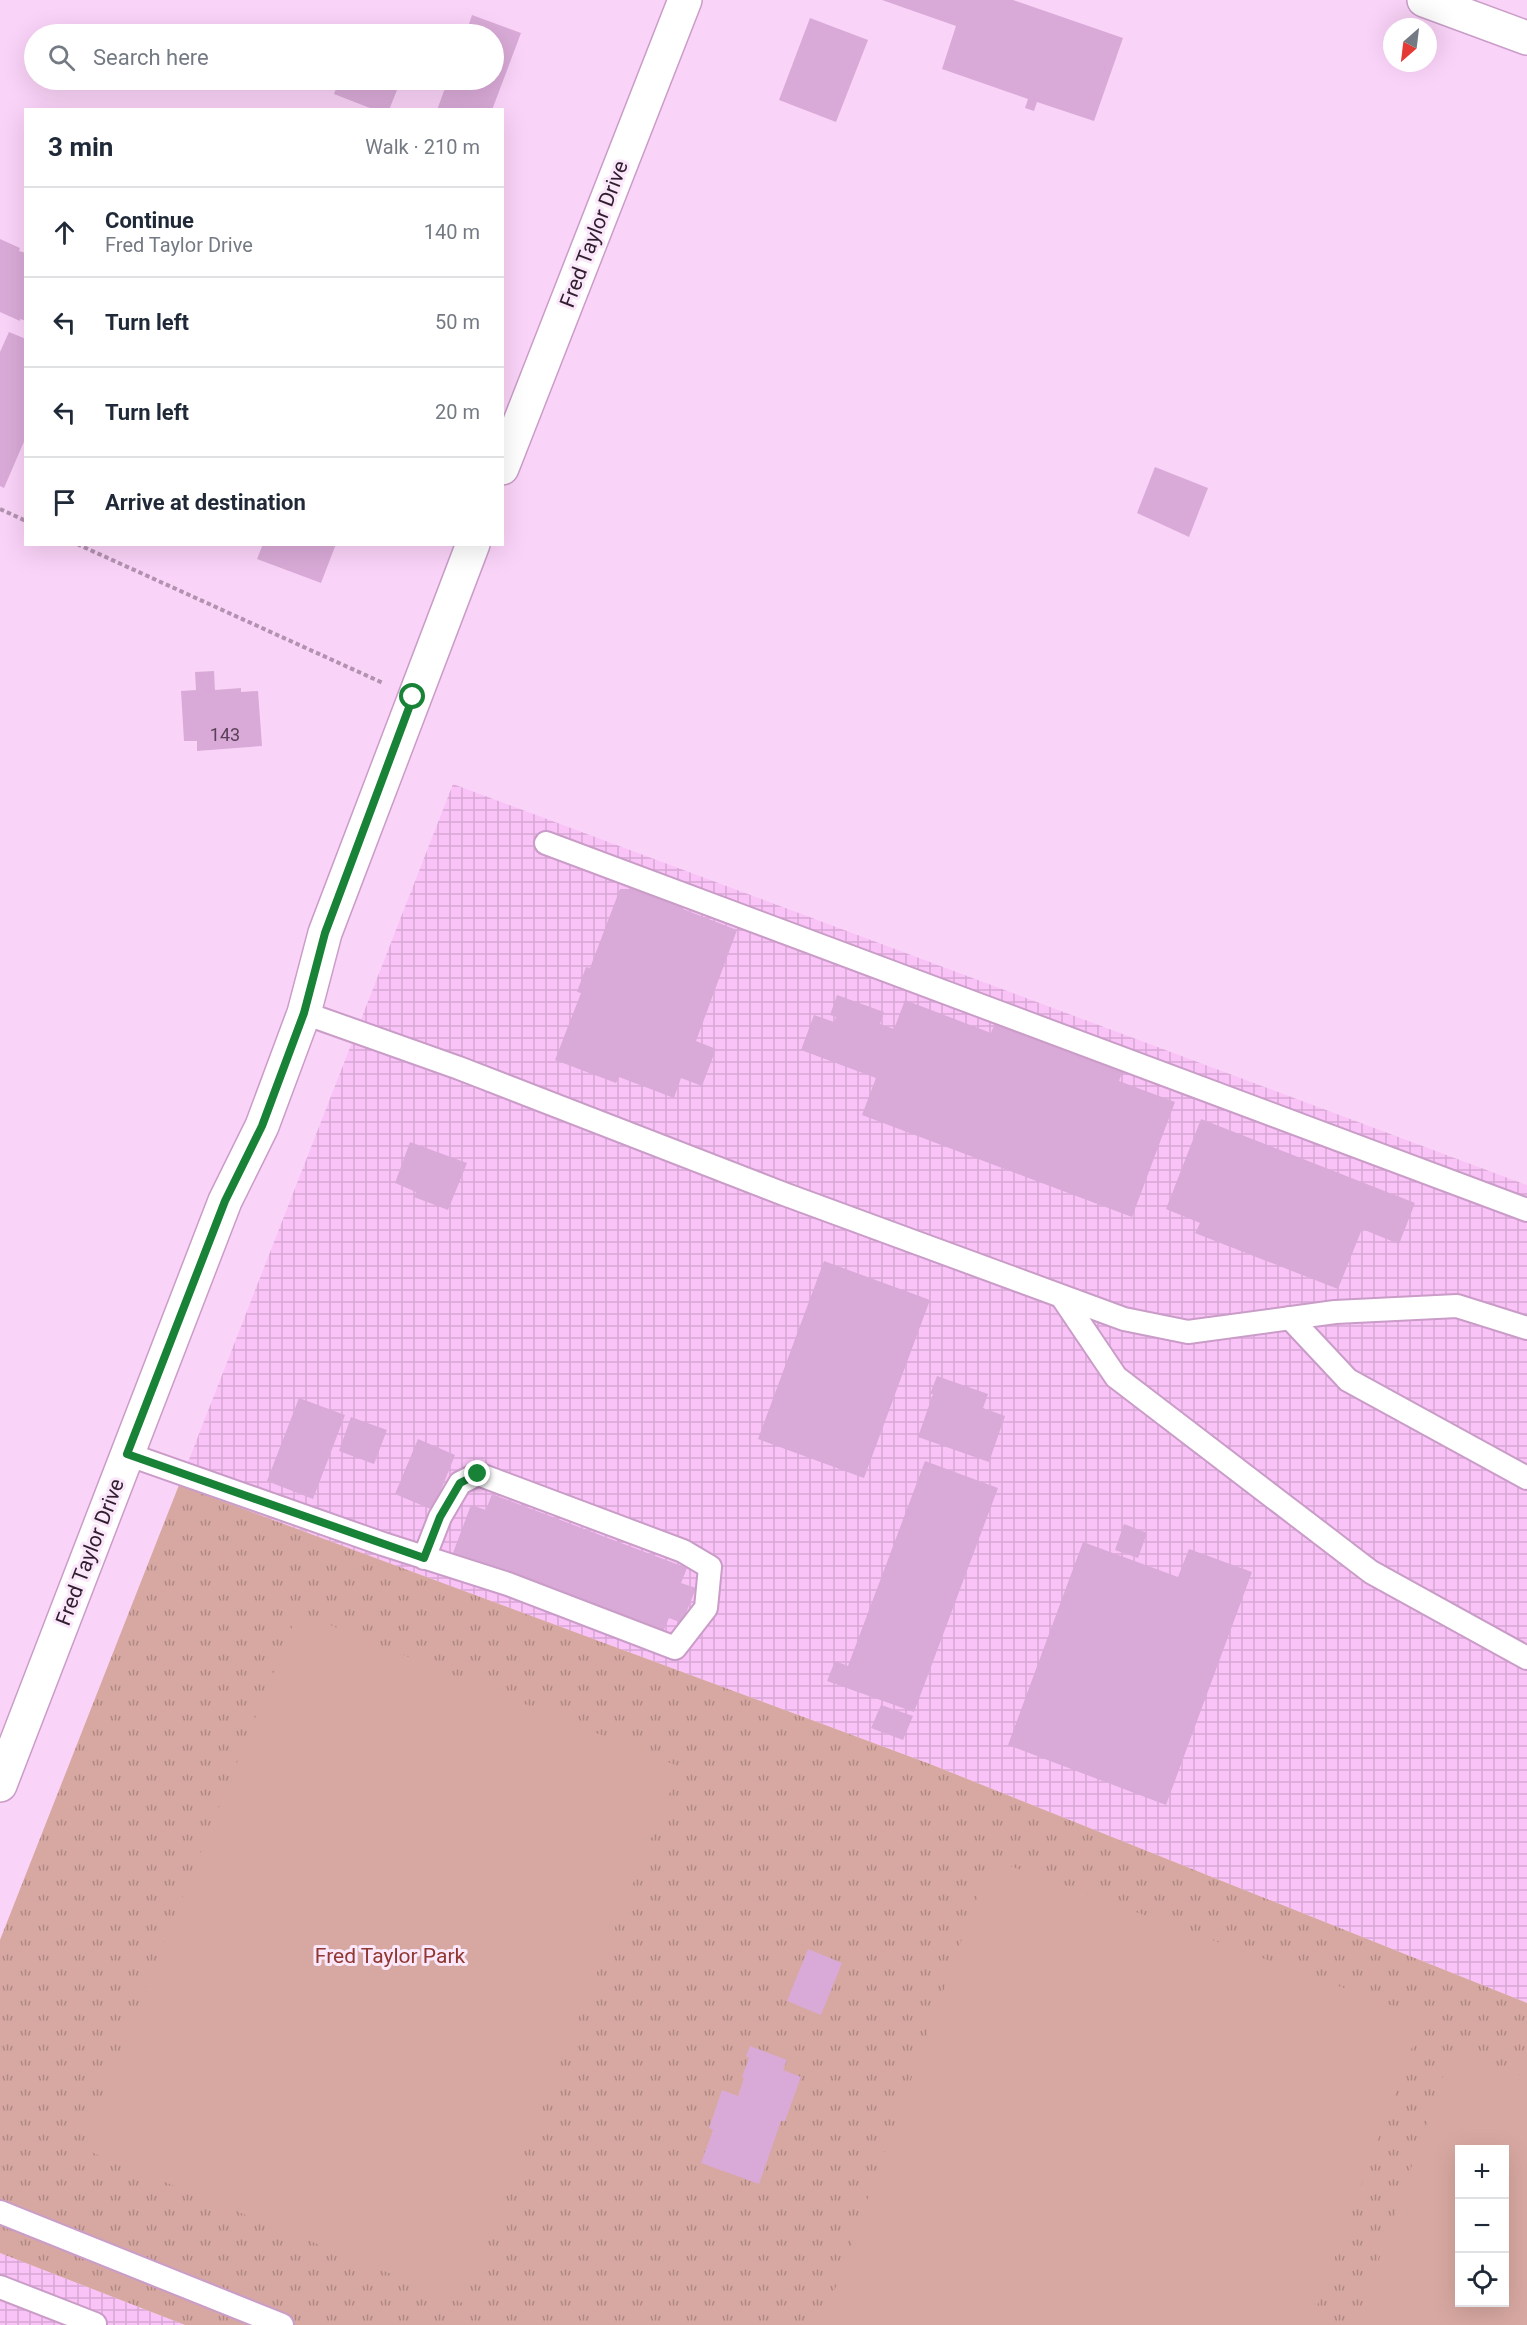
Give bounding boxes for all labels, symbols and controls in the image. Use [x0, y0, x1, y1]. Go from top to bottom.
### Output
north arrow [1383, 18, 1437, 72]
search box [24, 24, 504, 90]
icon: search [45, 41, 78, 74]
text: Search here [93, 45, 209, 70]
text: 3 min [48, 132, 113, 162]
text: Walk · 210 m [365, 135, 480, 159]
street label: Fred Taylor Drive [555, 157, 633, 311]
text: Continue [105, 208, 194, 233]
icon: ahead [48, 216, 81, 249]
text: 140 m [424, 220, 480, 244]
text: Fred Taylor Drive [105, 233, 253, 257]
icon: left [48, 306, 81, 339]
text: Turn left [105, 310, 189, 335]
text: 50 m [435, 310, 480, 334]
icon: left [48, 396, 81, 429]
text: Turn left [105, 400, 189, 425]
text: 20 m [435, 400, 480, 424]
icon: arrive [48, 486, 81, 519]
text: Arrive at destination [105, 490, 306, 515]
route start [399, 683, 425, 709]
house number: 143 [210, 724, 240, 745]
route end [464, 1460, 490, 1486]
street label: Fred Taylor Drive [51, 1475, 129, 1629]
park label: Fred Taylor Park [315, 1944, 466, 1968]
map controls [1455, 2145, 1509, 2307]
button: + [1455, 2145, 1509, 2199]
button: − [1455, 2199, 1509, 2253]
button: locate [1455, 2253, 1509, 2307]

